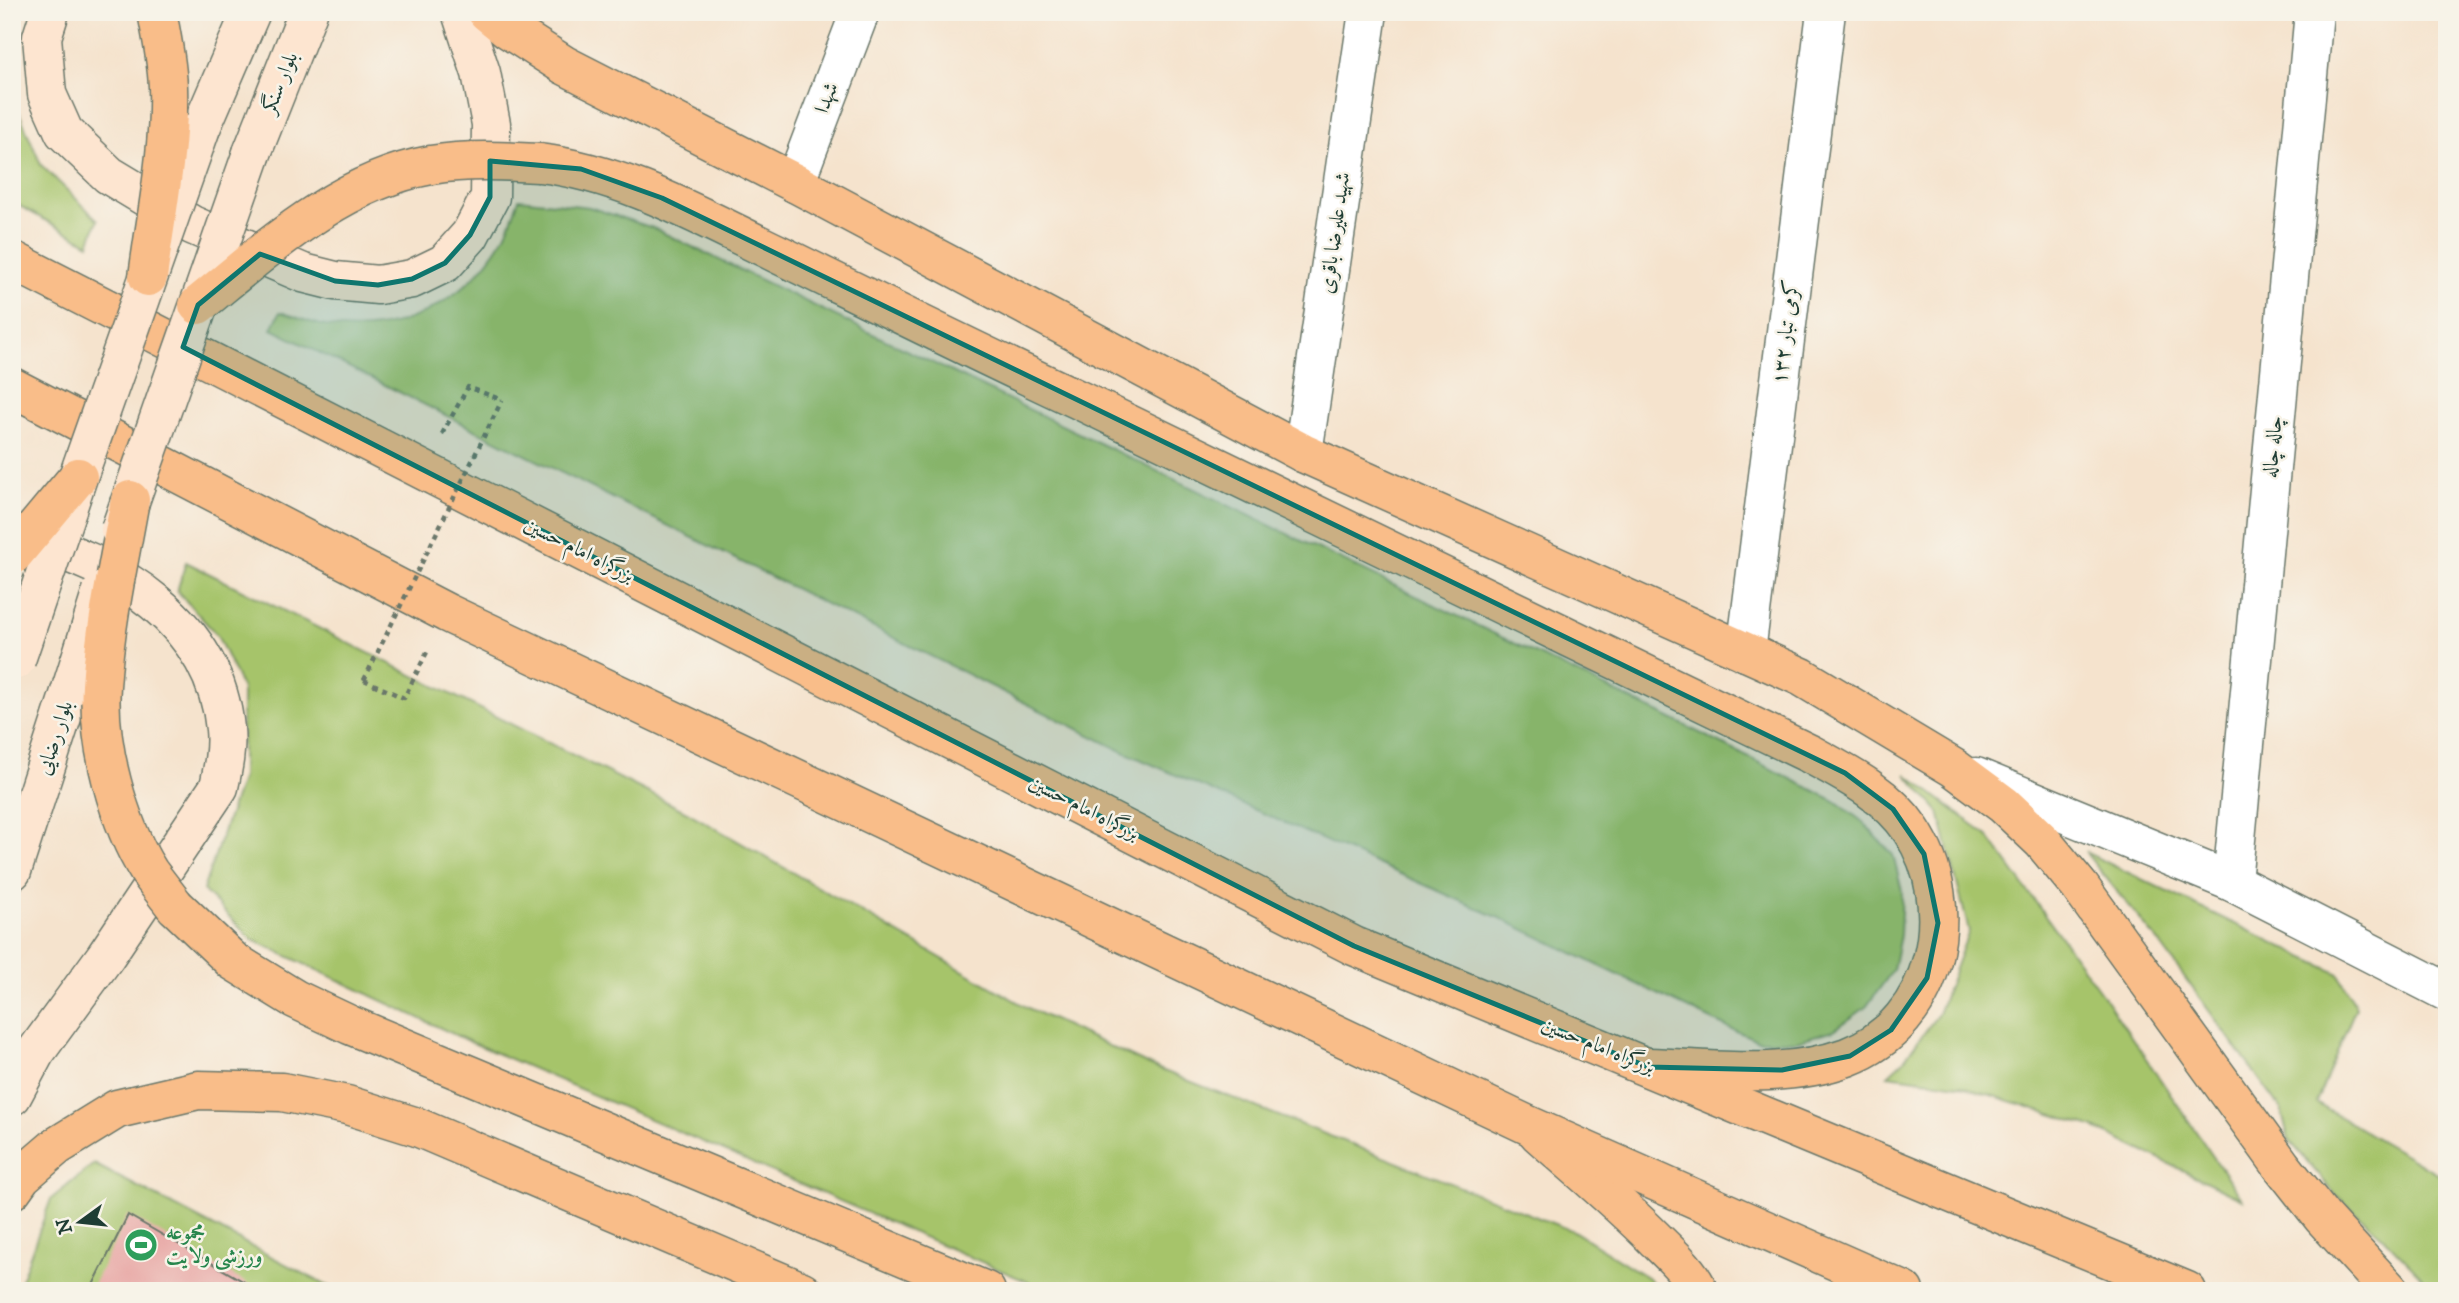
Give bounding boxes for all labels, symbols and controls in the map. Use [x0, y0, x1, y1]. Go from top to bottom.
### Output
street label: بلوار سنگر [254, 48, 304, 120]
street label: شهدا [809, 79, 845, 117]
street label: شهید علیرضا باقری [1314, 171, 1356, 295]
street label: کرمی تبار ۱۳۲ [1767, 278, 1805, 386]
street label: چاله چاله [2257, 415, 2289, 479]
street label: بزرگراه امام حسین [518, 509, 639, 592]
street label: بلوار رضایی [31, 697, 79, 779]
street label: بزرگراه امام حسین [1023, 767, 1144, 850]
street label: بزرگراه امام حسین [1536, 1010, 1659, 1084]
north arrow [46, 1188, 116, 1258]
text: N [52, 1215, 78, 1237]
place label: مجموعه ورزشی ولایت [166, 1220, 263, 1271]
sports icon: مجموعه ورزشی ولایت [122, 1226, 160, 1264]

